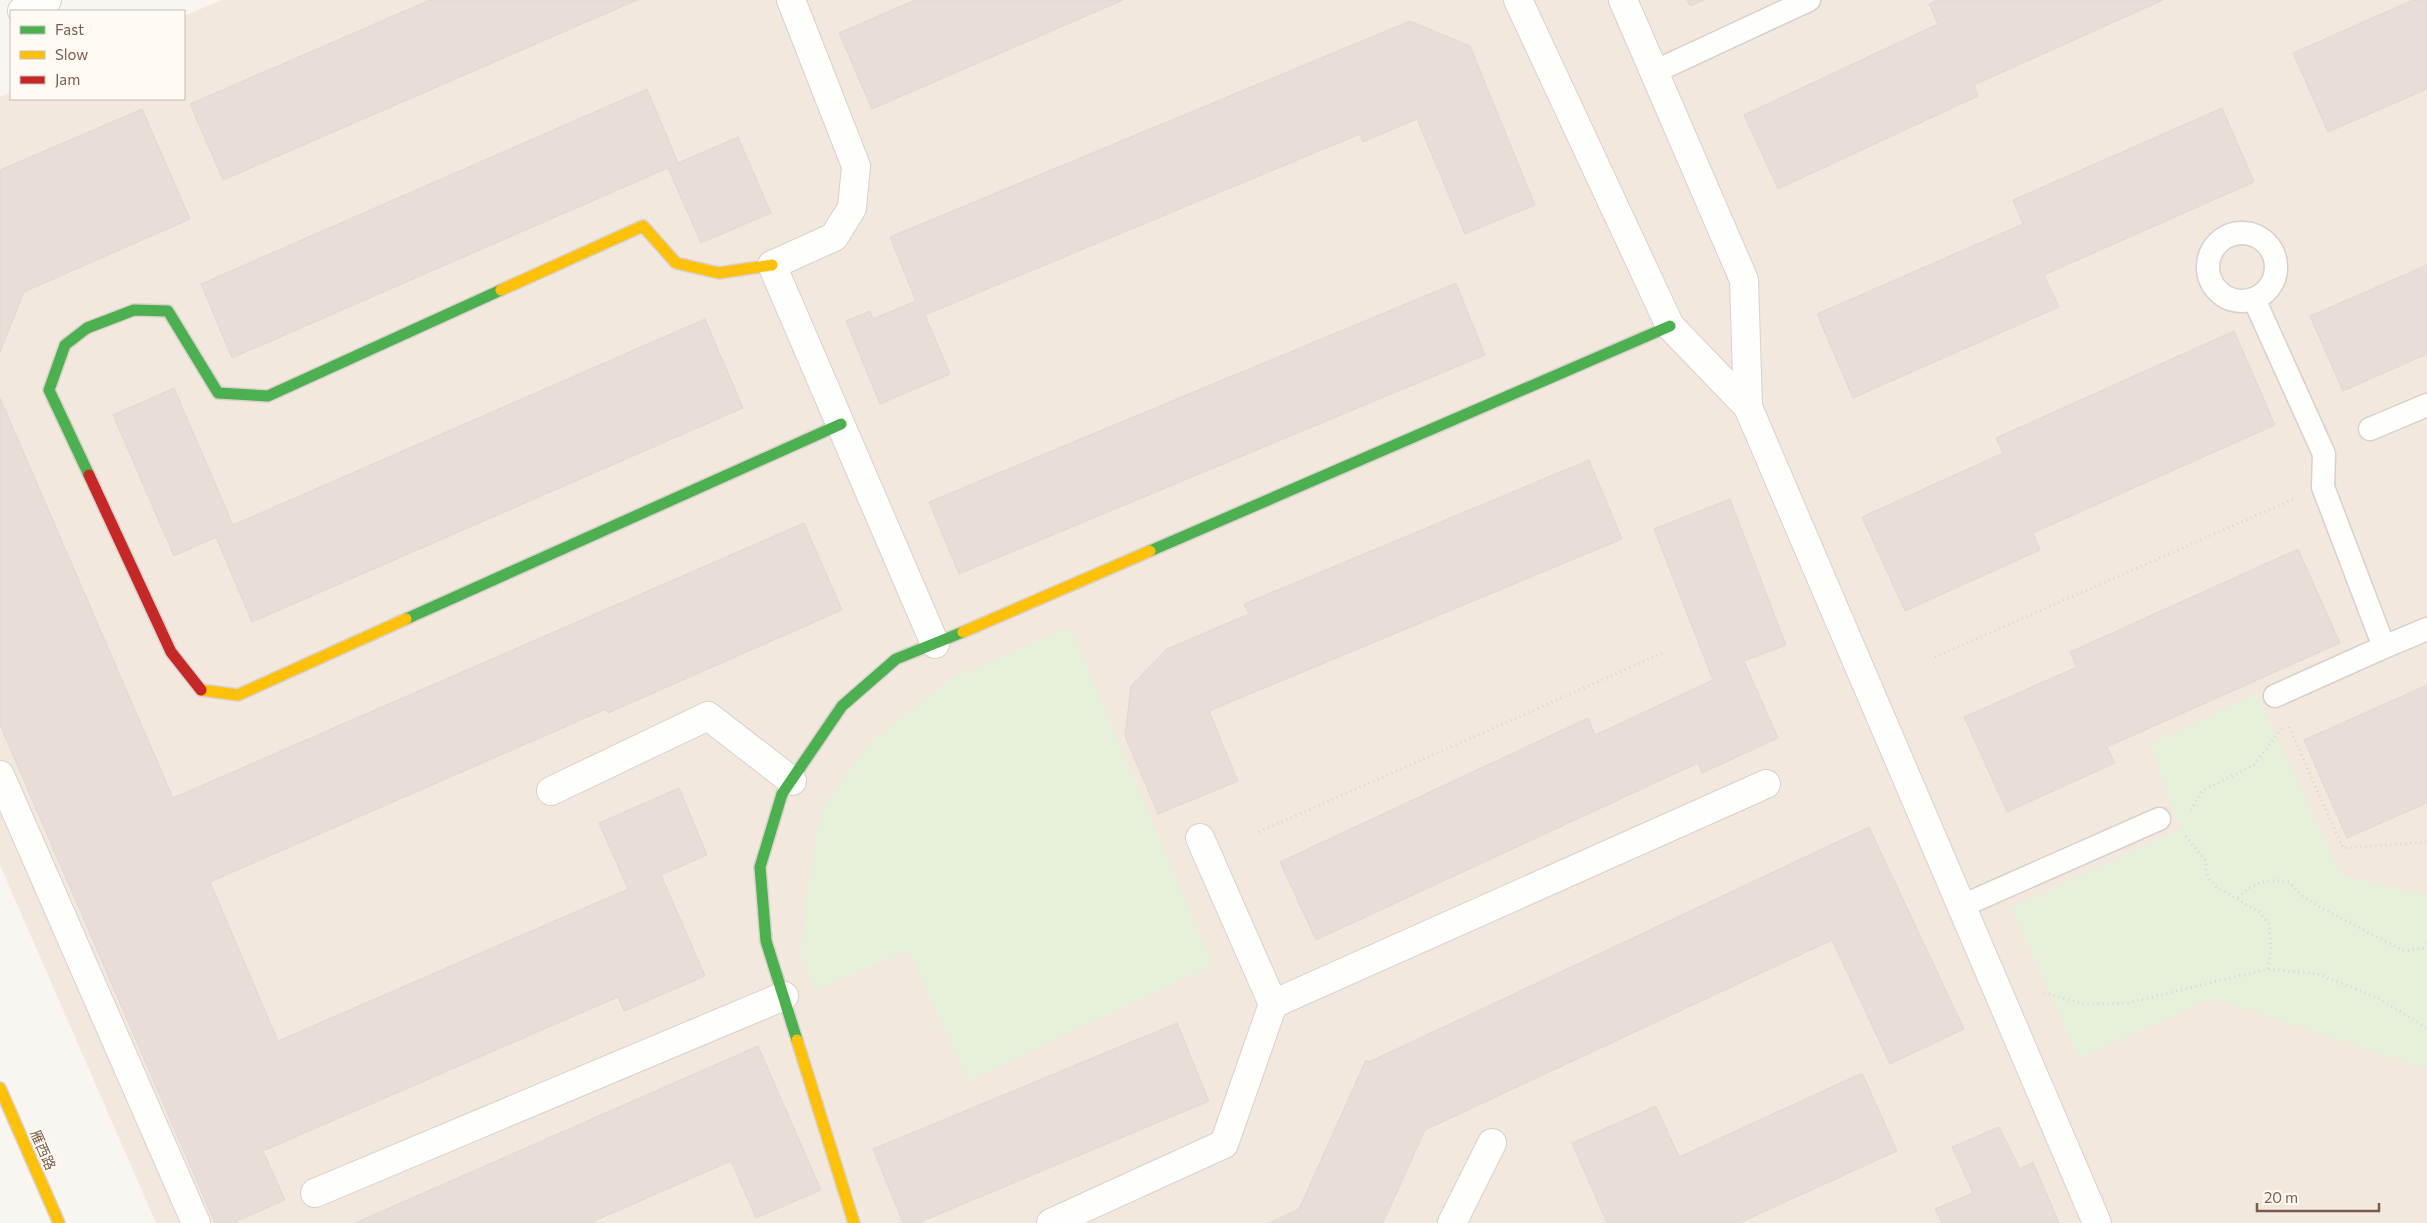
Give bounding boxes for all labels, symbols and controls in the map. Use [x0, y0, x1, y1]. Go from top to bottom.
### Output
legend [10, 10, 185, 100]
text: Fast [55, 20, 84, 38]
text: Slow [55, 45, 88, 63]
text: Jam [55, 70, 80, 88]
street label: 雁西路 [27, 1127, 60, 1172]
scale bar [2257, 1180, 2380, 1212]
text: 20 m [2264, 1188, 2298, 1206]

